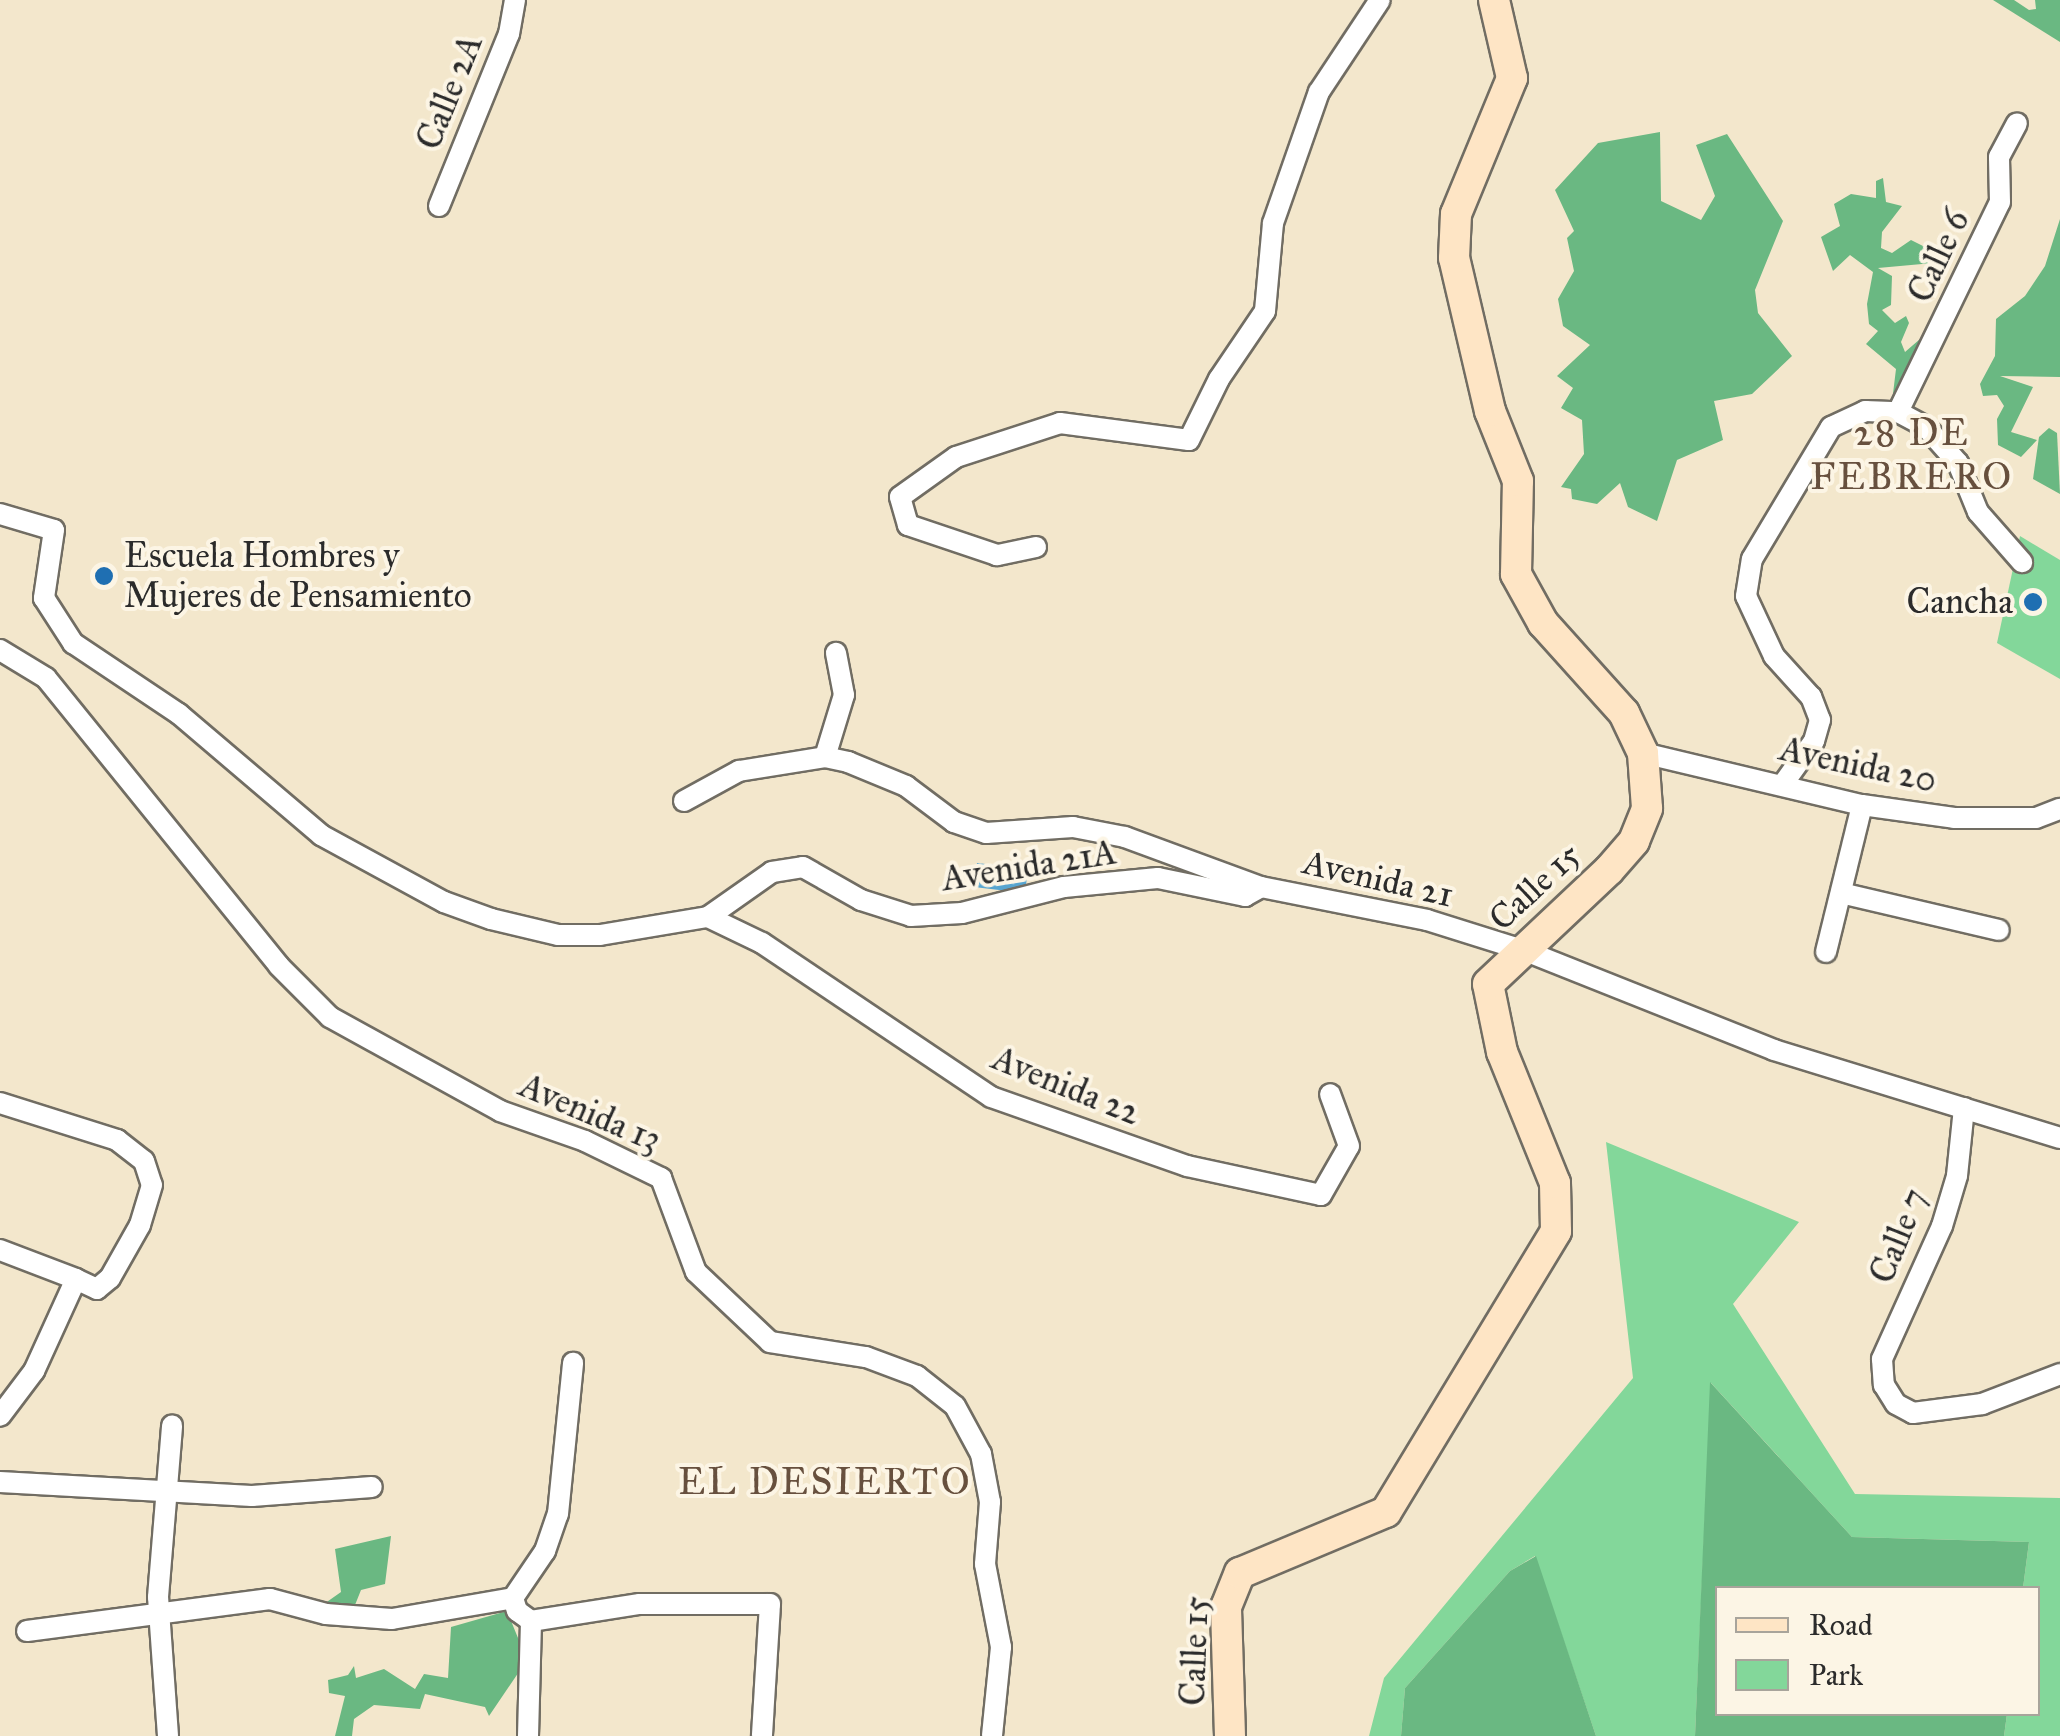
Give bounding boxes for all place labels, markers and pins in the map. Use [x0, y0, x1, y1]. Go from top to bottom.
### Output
place label: Escuela Hombres y Mujeres de Pensamiento [124, 535, 472, 617]
marker: Escuela Hombres y Mujeres de Pensamiento [93, 565, 115, 587]
place label: Cancha [1906, 581, 2013, 623]
marker: Cancha [2022, 591, 2044, 613]

